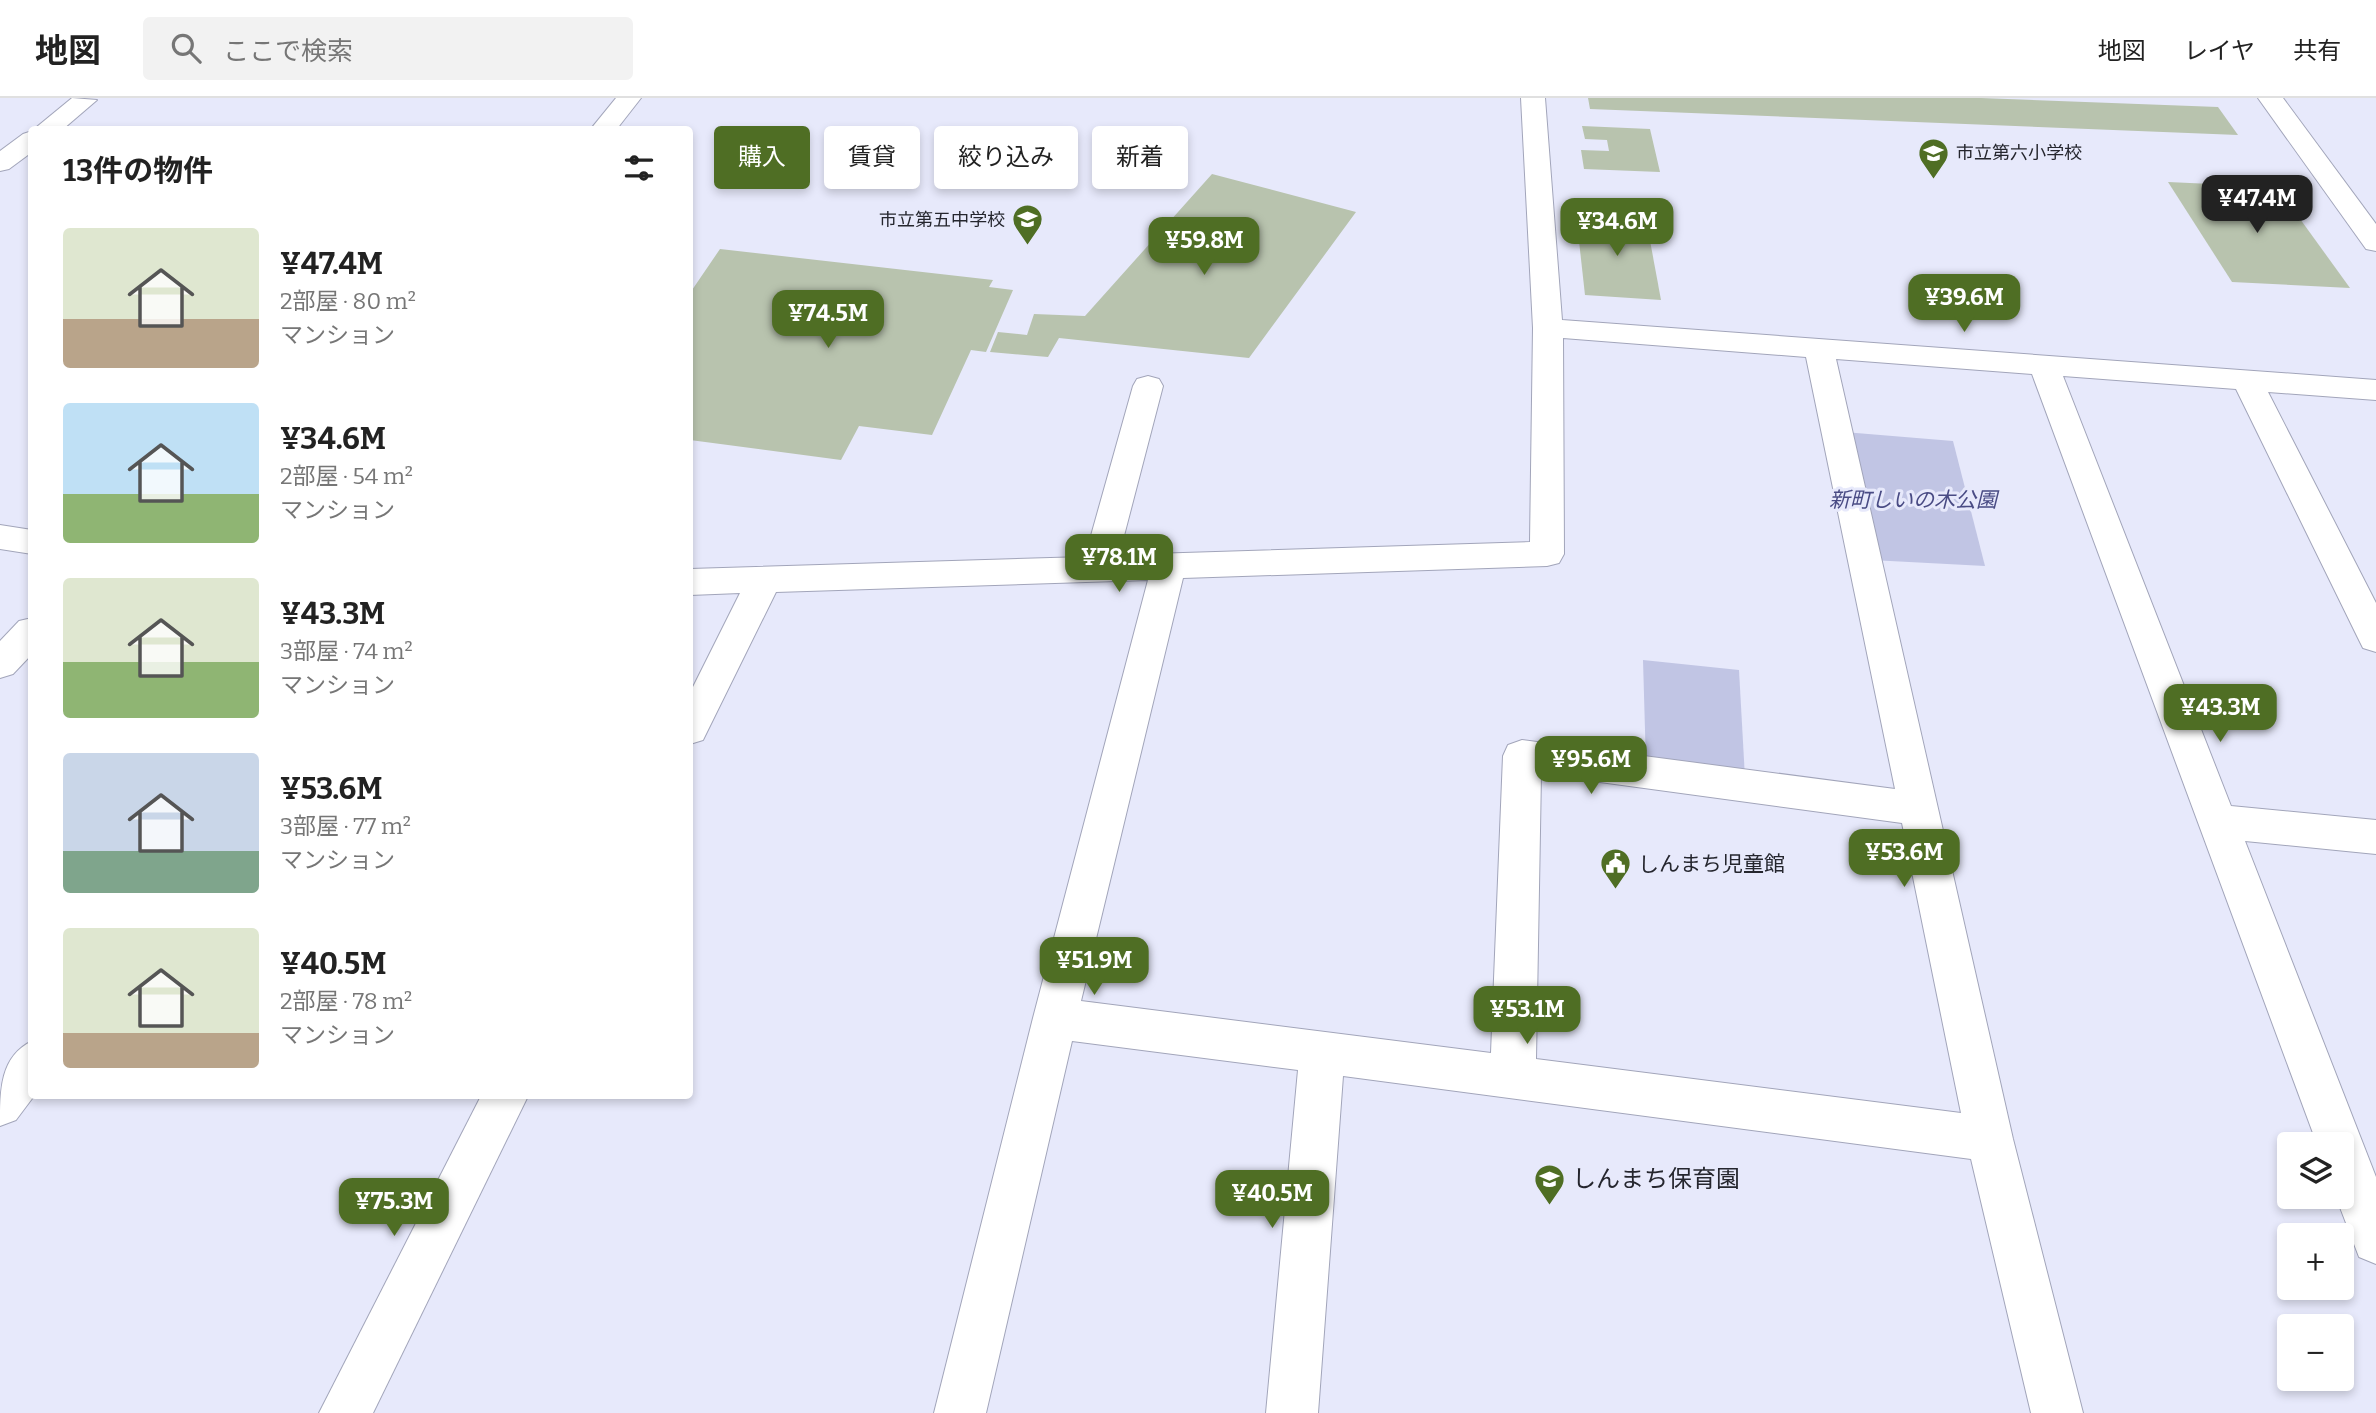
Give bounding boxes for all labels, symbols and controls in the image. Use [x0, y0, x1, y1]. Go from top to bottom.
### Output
search box [143, 17, 633, 80]
icon: search [167, 29, 205, 67]
text: 地図 [35, 31, 101, 71]
text: ここで検索 [223, 36, 353, 67]
text: 地図 [2098, 37, 2146, 65]
text: レイヤ [2184, 37, 2255, 65]
text: 共有 [2293, 37, 2341, 65]
chip: 購入 [714, 126, 810, 189]
chip: 賃貸 [824, 126, 920, 189]
chip: 絞り込み [934, 126, 1078, 189]
chip: 新着 [1092, 126, 1188, 189]
school or university icon: 市立第六小学校 [1916, 136, 1950, 180]
place label: 市立第六小学校 [1956, 142, 2082, 164]
icon: filters [620, 149, 658, 187]
text: 13件の物件 [63, 153, 213, 189]
pin: ¥47.4M [2200, 176, 2314, 235]
text: ¥47.4M [2218, 184, 2296, 212]
pin: ¥34.6M [1560, 198, 1674, 258]
school or university icon: 市立第五中学校 [1011, 203, 1045, 247]
text: ¥34.6M [1576, 207, 1658, 235]
place label: 市立第五中学校 [879, 209, 1005, 231]
pin: ¥59.8M [1147, 218, 1261, 277]
text: ¥59.8M [1164, 226, 1244, 254]
text: ¥47.4M [280, 246, 383, 282]
icon: home [119, 256, 203, 340]
pin: ¥39.6M [1907, 274, 2021, 334]
text: ¥39.6M [1924, 283, 2004, 311]
text: 2部屋 · 80 m² [280, 287, 416, 315]
pin: ¥74.5M [771, 290, 885, 350]
text: ¥74.5M [788, 299, 868, 327]
text: マンション [280, 321, 395, 349]
text: ¥34.6M [280, 421, 386, 457]
icon: home [119, 431, 203, 515]
text: 2部屋 · 54 m² [280, 462, 413, 490]
park label: 新町しいの木公園 [1829, 487, 2000, 513]
text: マンション [280, 496, 395, 524]
pin: ¥78.1M [1062, 534, 1176, 594]
text: ¥78.1M [1081, 543, 1157, 571]
text: ¥43.3M [280, 596, 385, 632]
icon: home [119, 606, 203, 690]
text: 3部屋 · 74 m² [280, 637, 413, 665]
text: マンション [280, 671, 395, 699]
pin: ¥43.3M [2163, 684, 2277, 744]
text: ¥43.3M [2180, 693, 2260, 721]
pin: ¥95.6M [1534, 736, 1648, 796]
text: ¥95.6M [1551, 745, 1631, 773]
text: ¥53.6M [280, 771, 382, 807]
icon: home [119, 781, 203, 865]
text: 3部屋 · 77 m² [280, 812, 411, 840]
pin: ¥53.6M [1847, 830, 1961, 889]
text: ¥53.6M [1865, 838, 1943, 866]
text: マンション [280, 846, 395, 874]
public building icon: しんまち児童館 [1598, 847, 1632, 891]
place label: しんまち児童館 [1638, 851, 1785, 877]
pin: ¥51.9M [1037, 937, 1151, 997]
text: ¥40.5M [280, 946, 386, 982]
text: ¥51.9M [1056, 946, 1132, 974]
icon: home [119, 956, 203, 1040]
pin: ¥53.1M [1470, 986, 1584, 1046]
text: 2部屋 · 78 m² [280, 987, 412, 1015]
text: ¥53.1M [1490, 995, 1564, 1023]
text: マンション [280, 1021, 395, 1049]
map controls [2277, 1132, 2354, 1391]
button: layers [2277, 1132, 2354, 1209]
school or university icon: しんまち保育園 [1532, 1162, 1566, 1206]
place label: しんまち保育園 [1572, 1165, 1740, 1193]
pin: ¥40.5M [1215, 1170, 1329, 1230]
pin: ¥75.3M [337, 1178, 451, 1238]
text: ¥40.5M [1231, 1179, 1313, 1207]
text: ¥75.3M [355, 1187, 433, 1215]
button: + [2277, 1223, 2354, 1300]
button: − [2277, 1314, 2354, 1391]

